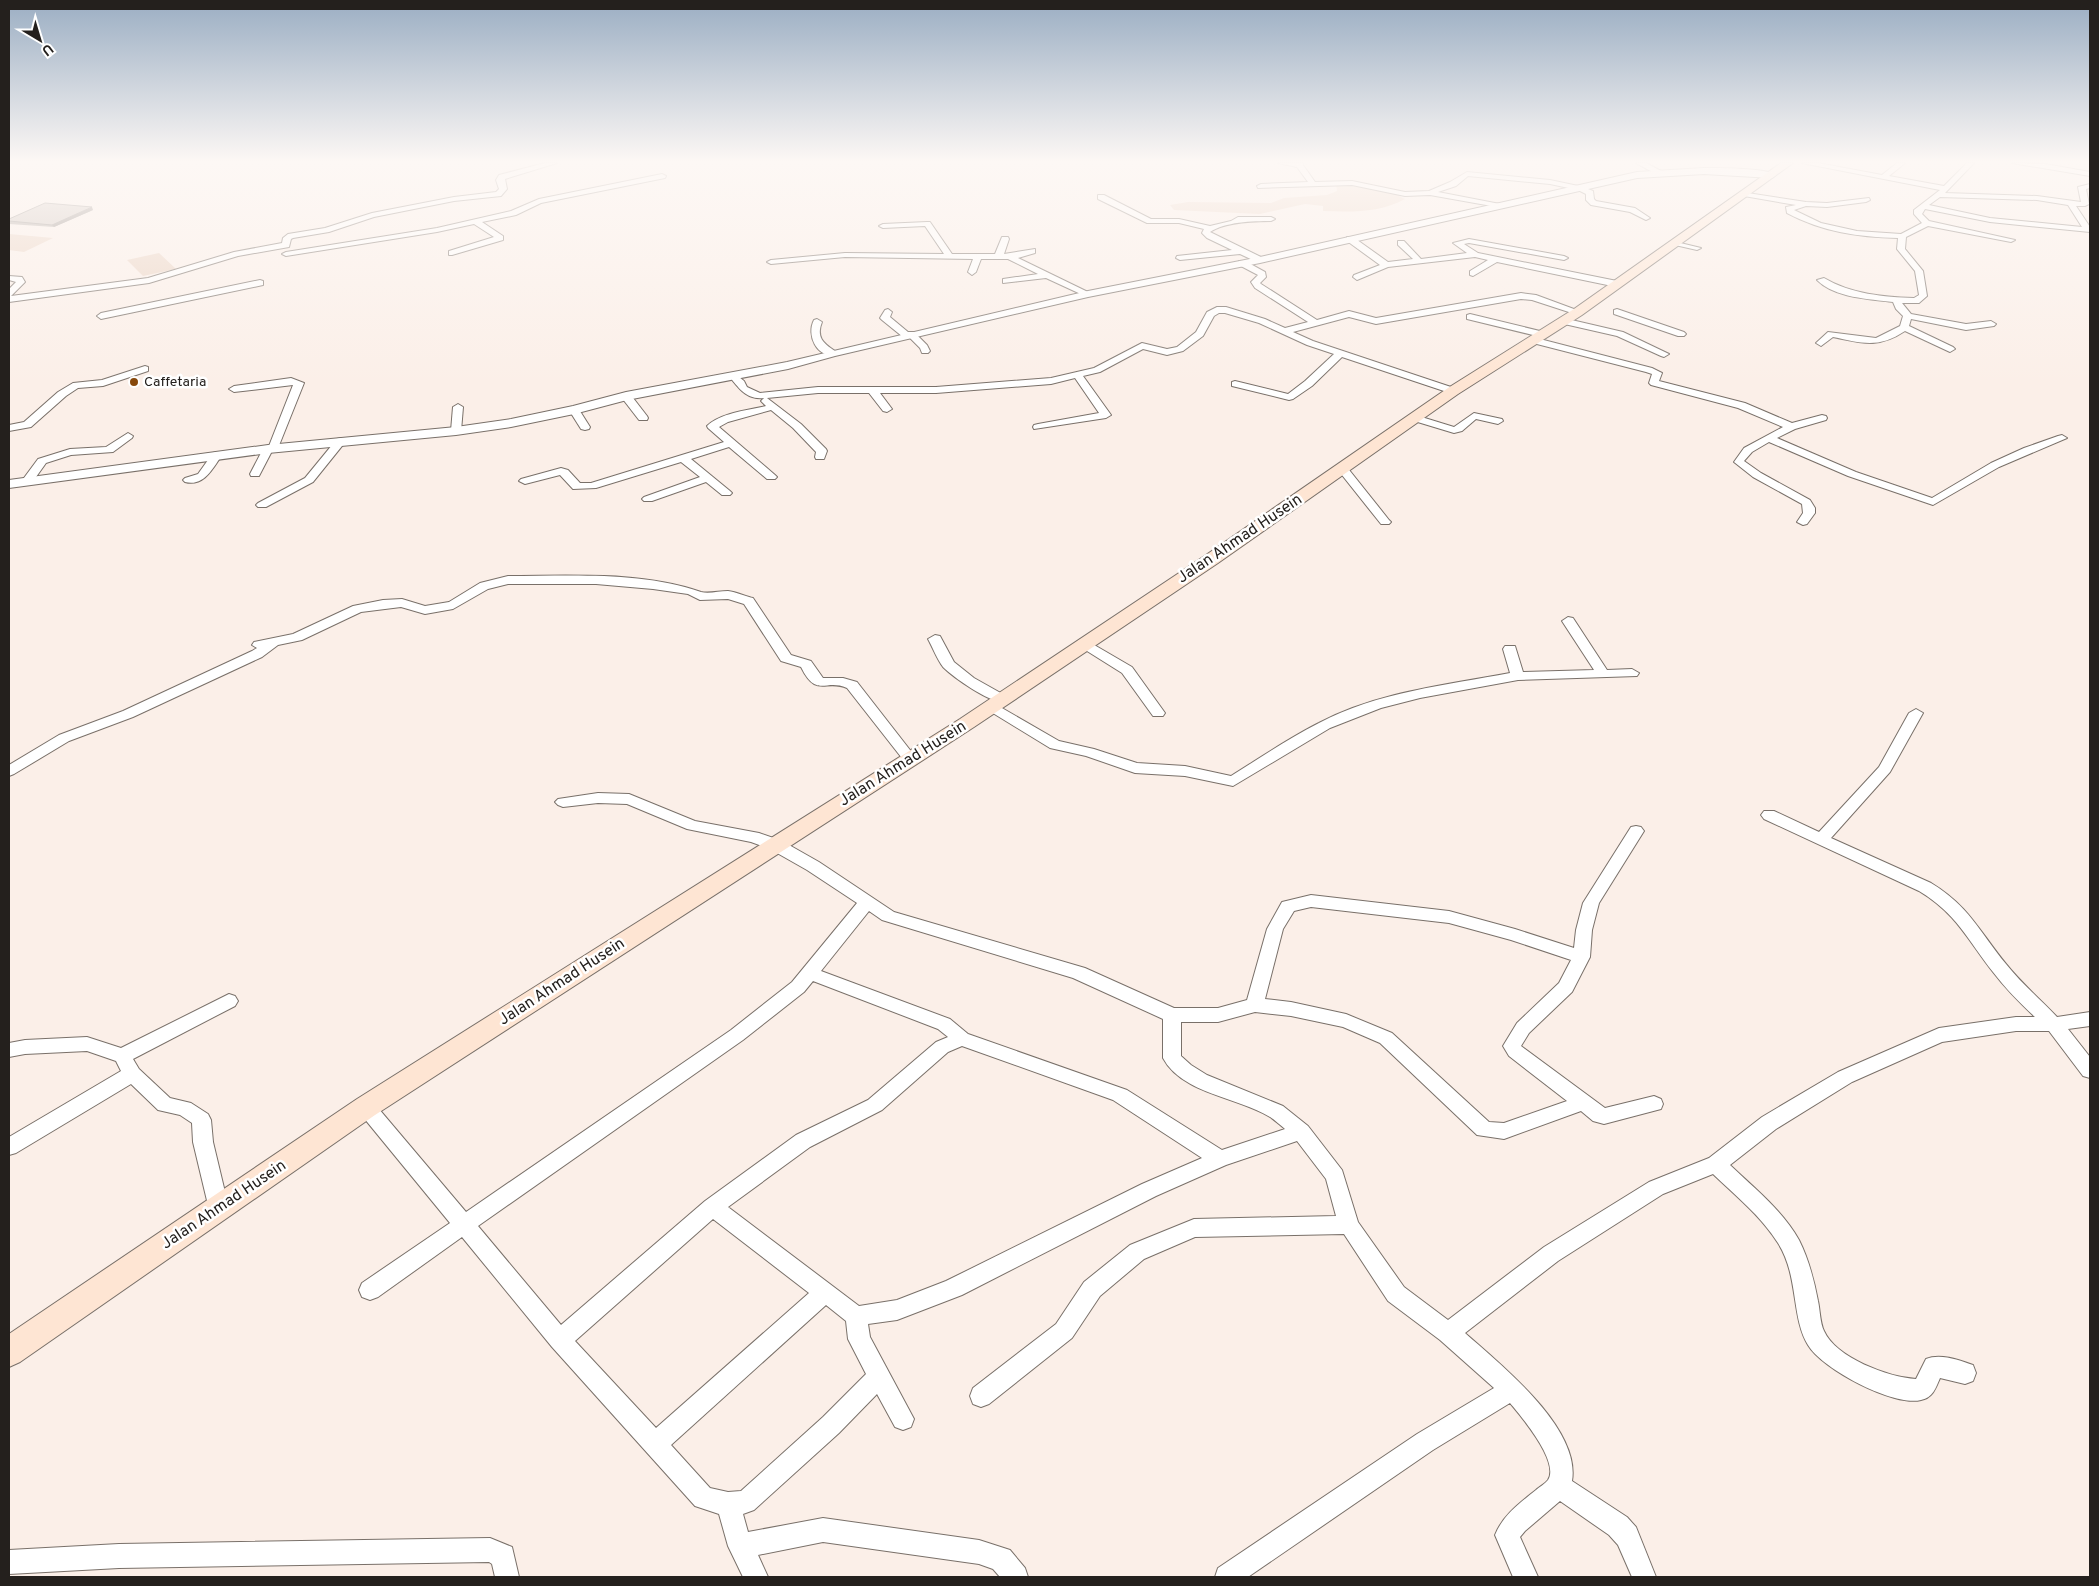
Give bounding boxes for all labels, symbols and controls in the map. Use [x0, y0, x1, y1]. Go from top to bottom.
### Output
north arrow [15, 15, 65, 65]
text: U [38, 39, 56, 59]
place label: Caffetaria [144, 374, 206, 391]
marker: Caffetaria [128, 376, 140, 388]
street label: Jalan Ahmad Husein [1174, 490, 1306, 588]
street label: Jalan Ahmad Husein [836, 717, 970, 811]
street label: Jalan Ahmad Husein [495, 934, 629, 1030]
street label: Jalan Ahmad Husein [158, 1156, 290, 1254]

